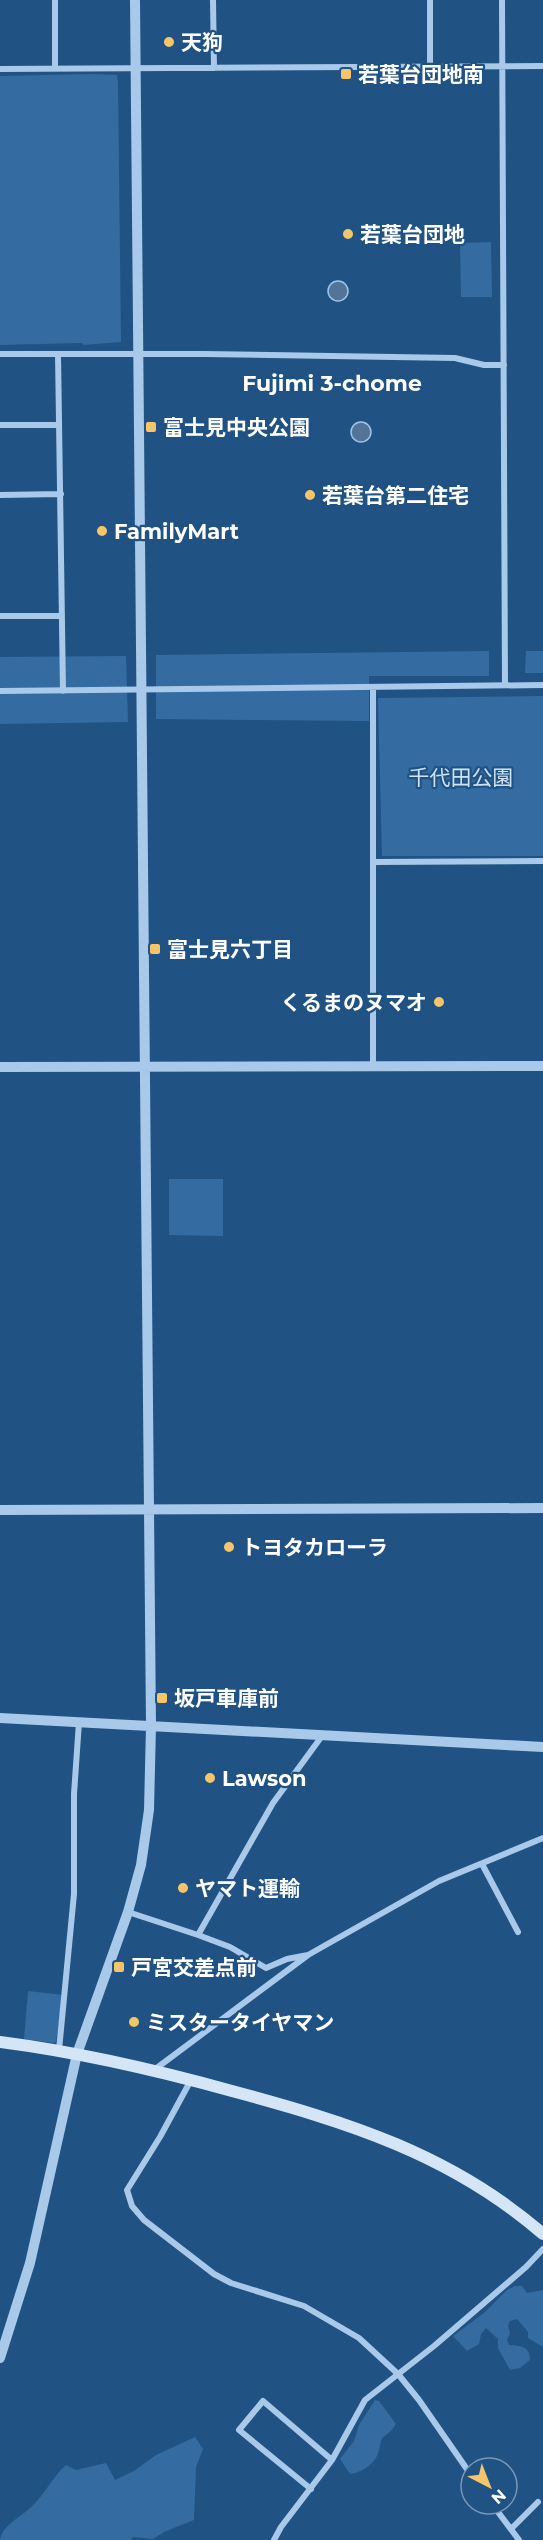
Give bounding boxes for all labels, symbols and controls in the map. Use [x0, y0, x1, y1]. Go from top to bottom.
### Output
place label: 天狗 [181, 30, 223, 55]
marker: 天狗 [162, 35, 176, 49]
place label: 若葉台団地南 [358, 62, 484, 87]
marker: 若葉台団地南 [339, 67, 353, 81]
place label: 若葉台団地 [360, 222, 465, 247]
marker: 若葉台団地 [341, 227, 355, 241]
district label: Fujimi 3-chome [242, 370, 422, 397]
place label: 富士見中央公園 [163, 415, 310, 440]
marker: 富士見中央公園 [144, 420, 158, 434]
place label: 若葉台第二住宅 [322, 483, 469, 508]
marker: 若葉台第二住宅 [303, 488, 317, 502]
place label: FamilyMart [114, 519, 239, 544]
marker: FamilyMart [95, 524, 109, 538]
park label: 千代田公園 [409, 765, 514, 790]
place label: 富士見六丁目 [167, 937, 293, 962]
marker: 富士見六丁目 [148, 942, 162, 956]
place label: くるまのヌマオ [280, 990, 427, 1015]
marker: くるまのヌマオ [432, 995, 446, 1009]
place label: トヨタカローラ [241, 1535, 388, 1560]
marker: トヨタカローラ [222, 1540, 236, 1554]
place label: 坂戸車庫前 [174, 1686, 279, 1711]
marker: 坂戸車庫前 [155, 1691, 169, 1705]
place label: Lawson [222, 1766, 306, 1791]
marker: Lawson [203, 1771, 217, 1785]
place label: ヤマト運輸 [195, 1876, 300, 1901]
marker: ヤマト運輸 [176, 1881, 190, 1895]
place label: 戸宮交差点前 [131, 1955, 257, 1980]
marker: 戸宮交差点前 [112, 1960, 126, 1974]
place label: ミスタータイヤマン [146, 2010, 334, 2035]
marker: ミスタータイヤマン [127, 2015, 141, 2029]
north arrow [459, 2456, 519, 2516]
text: N [488, 2485, 510, 2508]

